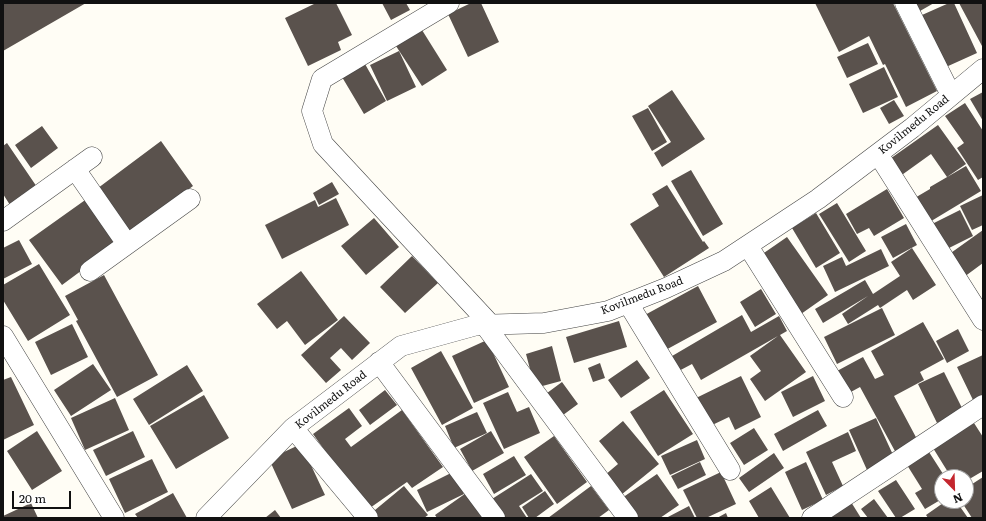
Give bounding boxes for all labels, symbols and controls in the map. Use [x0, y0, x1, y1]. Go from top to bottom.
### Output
street label: Kovilmedu Road [876, 93, 952, 157]
street label: Kovilmedu Road [599, 274, 685, 318]
street label: Kovilmedu Road [293, 368, 369, 432]
north arrow [934, 469, 974, 509]
scale bar [14, 483, 73, 509]
text: 20 m [19, 489, 46, 507]
text: N [951, 490, 966, 508]

